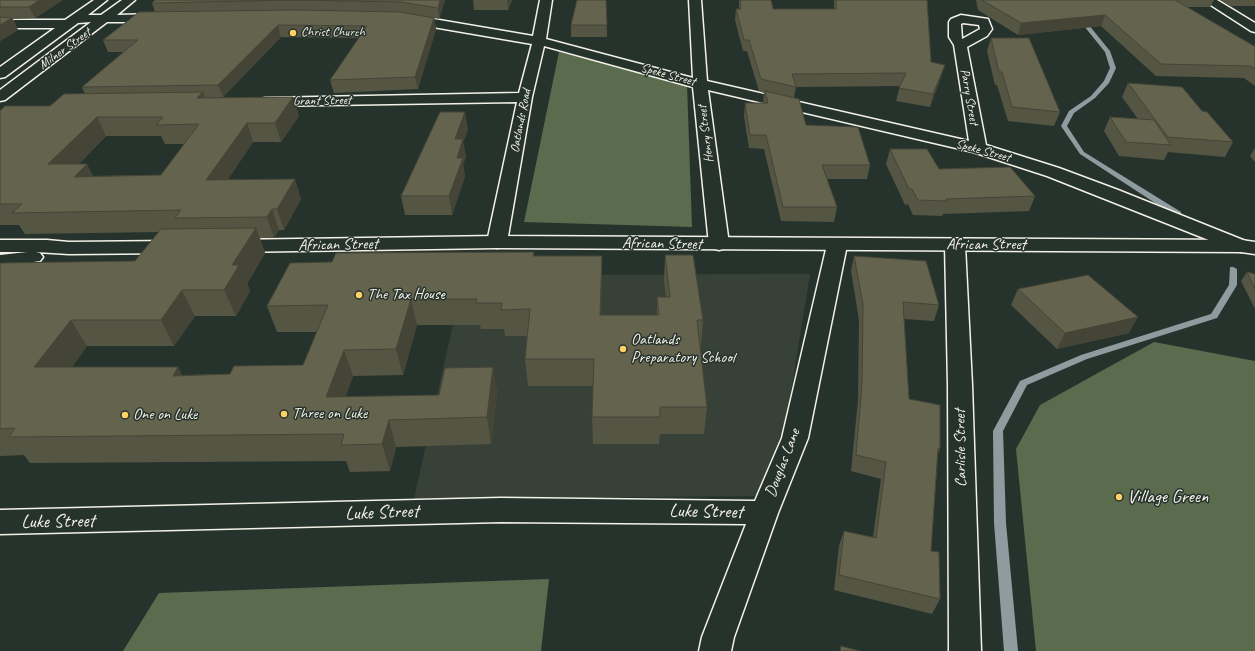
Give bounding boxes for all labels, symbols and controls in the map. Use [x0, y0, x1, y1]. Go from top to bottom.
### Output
street label: Milner Street [36, 25, 94, 73]
place label: Christ Church [301, 25, 365, 41]
marker: Christ Church [288, 28, 298, 38]
street label: Speke Street [639, 60, 697, 90]
street label: Parry Street [956, 68, 982, 126]
street label: Oatlands Road [507, 88, 535, 154]
street label: Grant Street [293, 93, 351, 109]
street label: Henry Street [695, 104, 717, 164]
street label: Speke Street [954, 136, 1012, 166]
street label: African Street [622, 234, 702, 254]
street label: African Street [298, 235, 378, 255]
street label: African Street [946, 235, 1026, 255]
place label: The Tax House [367, 285, 445, 305]
marker: The Tax House [354, 290, 364, 300]
place label: Oatlands Preparatory School [631, 330, 735, 368]
marker: Oatlands Preparatory School [618, 344, 628, 354]
place label: Three on Luke [292, 404, 367, 424]
place label: One on Luke [133, 405, 197, 425]
marker: Three on Luke [279, 409, 289, 419]
street label: Carlisle Street [951, 409, 971, 487]
marker: One on Luke [120, 410, 130, 420]
street label: Douglas Lane [761, 426, 805, 500]
place label: Village Green [1127, 486, 1208, 508]
marker: Village Green [1114, 492, 1124, 502]
street label: Luke Street [345, 500, 419, 526]
street label: Luke Street [669, 500, 743, 524]
street label: Luke Street [21, 510, 95, 534]

